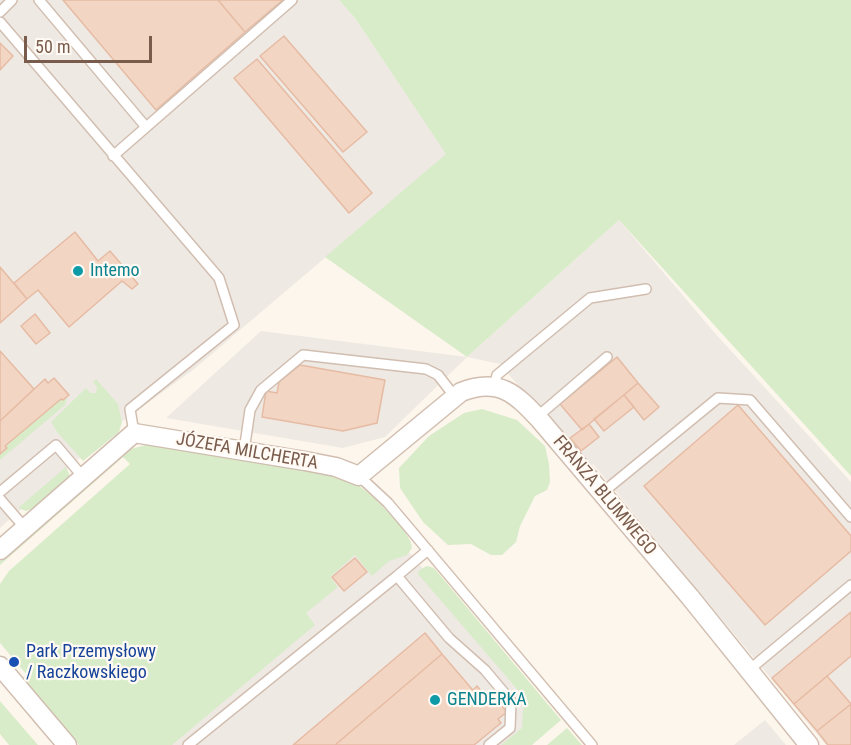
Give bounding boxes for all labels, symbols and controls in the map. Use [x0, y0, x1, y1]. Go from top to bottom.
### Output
scale bar [27, 24, 154, 62]
text: 50 m [35, 36, 70, 57]
place label: Intemo [90, 260, 140, 282]
marker: Intemo [71, 264, 85, 278]
street label: JÓZEFA MILCHERTA [174, 429, 320, 475]
street label: FRANZA BLUMWEGO [548, 432, 660, 560]
place label: Park Przemysłowy / Raczkowskiego [26, 641, 156, 684]
marker: Park Przemysłowy / Raczkowskiego [7, 655, 21, 669]
place label: GENDERKA [447, 689, 527, 711]
marker: GENDERKA [428, 693, 442, 707]

